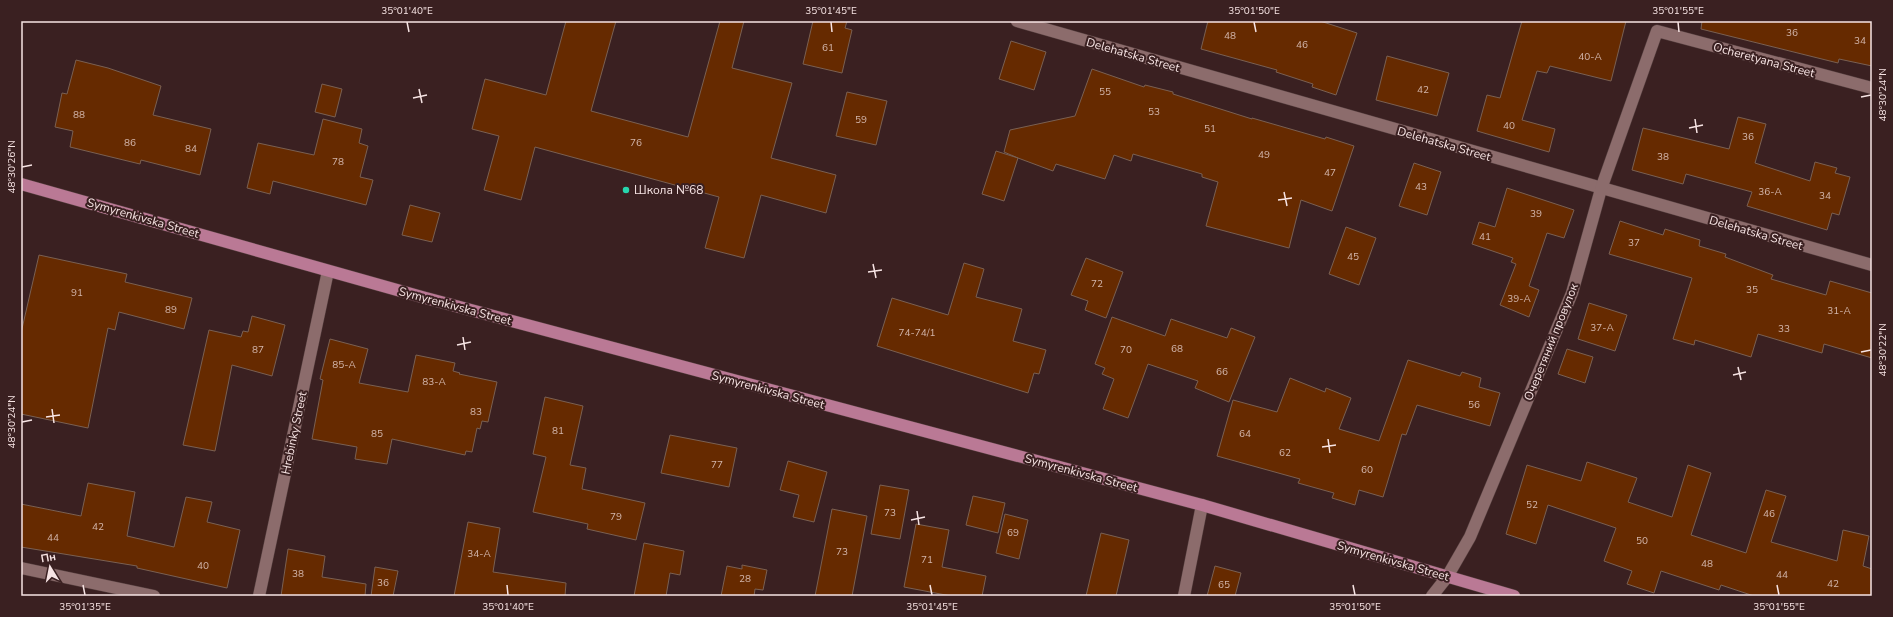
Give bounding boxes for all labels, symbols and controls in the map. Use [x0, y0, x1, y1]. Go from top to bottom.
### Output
text: 35°01'40"E [381, 4, 433, 18]
text: 35°01'45"E [805, 4, 857, 18]
text: 35°01'50"E [1228, 4, 1280, 18]
text: 35°01'55"E [1652, 4, 1704, 18]
house number: 36 [1786, 26, 1798, 40]
house number: 48 [1224, 29, 1236, 43]
street label: Delehatska Street [1084, 34, 1182, 76]
house number: 34 [1854, 34, 1866, 48]
house number: 46 [1296, 38, 1308, 52]
street label: Ocheretyana Street [1712, 39, 1817, 81]
house number: 61 [822, 41, 834, 55]
house number: 40-А [1578, 50, 1602, 64]
text: 48°30'24"N [1876, 68, 1890, 122]
house number: 42 [1417, 83, 1429, 97]
house number: 55 [1099, 85, 1111, 99]
house number: 53 [1148, 105, 1160, 119]
house number: 88 [73, 108, 85, 122]
house number: 59 [855, 113, 867, 127]
house number: 40 [1503, 119, 1515, 133]
house number: 51 [1204, 122, 1216, 136]
street label: Delehatska Street [1395, 123, 1493, 165]
house number: 36 [1742, 130, 1754, 144]
house number: 86 [124, 136, 136, 150]
house number: 76 [630, 136, 642, 150]
text: 48°30'26"N [5, 140, 19, 194]
house number: 84 [185, 142, 197, 156]
house number: 49 [1258, 148, 1270, 162]
house number: 38 [1657, 150, 1669, 164]
house number: 78 [332, 155, 344, 169]
house number: 47 [1324, 166, 1336, 180]
house number: 43 [1415, 180, 1427, 194]
place label: Школа №68 [634, 182, 703, 198]
marker: Школа №68 [621, 185, 631, 195]
house number: 36-А [1758, 185, 1782, 199]
house number: 34 [1819, 189, 1831, 203]
street label: Symyrenkivska Street [85, 194, 202, 242]
house number: 39 [1530, 207, 1542, 221]
street label: Delehatska Street [1707, 212, 1805, 254]
house number: 41 [1479, 230, 1491, 244]
house number: 37 [1628, 236, 1640, 250]
house number: 45 [1347, 250, 1359, 264]
house number: 72 [1091, 277, 1103, 291]
street label: Очеретяний провулок [1520, 280, 1582, 403]
street label: Symyrenkivska Street [397, 283, 514, 329]
house number: 35 [1746, 283, 1758, 297]
house number: 91 [71, 286, 83, 300]
house number: 39-А [1507, 292, 1531, 306]
house number: 89 [165, 303, 177, 317]
house number: 31-А [1827, 304, 1851, 318]
house number: 37-А [1590, 321, 1614, 335]
house number: 33 [1778, 322, 1790, 336]
text: 48°30'22"N [1876, 323, 1890, 377]
house number: 74-74/1 [898, 326, 936, 340]
house number: 68 [1171, 342, 1183, 356]
house number: 87 [252, 343, 264, 357]
house number: 70 [1120, 343, 1132, 357]
house number: 85-А [332, 358, 356, 372]
house number: 66 [1216, 365, 1228, 379]
street label: Symyrenkivska Street [710, 367, 827, 413]
house number: 83-А [422, 375, 446, 389]
street label: Hrebinky Street [277, 389, 311, 476]
text: 48°30'24"N [5, 395, 19, 449]
house number: 56 [1468, 398, 1480, 412]
house number: 83 [470, 405, 482, 419]
house number: 81 [552, 424, 564, 438]
house number: 85 [371, 427, 383, 441]
house number: 64 [1239, 427, 1251, 441]
house number: 62 [1279, 446, 1291, 460]
street label: Symyrenkivska Street [1023, 450, 1140, 496]
house number: 77 [711, 458, 723, 472]
house number: 60 [1361, 463, 1373, 477]
house number: 52 [1526, 498, 1538, 512]
house number: 73 [884, 506, 896, 520]
house number: 46 [1763, 507, 1775, 521]
house number: 79 [610, 510, 622, 524]
house number: 42 [92, 520, 104, 534]
house number: 69 [1007, 526, 1019, 540]
house number: 44 [47, 531, 59, 545]
house number: 50 [1636, 534, 1648, 548]
street label: Symyrenkivska Street [1335, 537, 1452, 585]
house number: 73 [836, 545, 848, 559]
north arrow [30, 547, 70, 587]
house number: 34-А [467, 547, 491, 561]
text: Пн [40, 549, 57, 566]
house number: 71 [921, 553, 933, 567]
house number: 48 [1701, 557, 1713, 571]
house number: 40 [197, 559, 209, 573]
house number: 38 [292, 567, 304, 581]
house number: 44 [1776, 568, 1788, 582]
house number: 28 [739, 572, 751, 586]
house number: 36 [377, 576, 389, 590]
house number: 42 [1827, 577, 1839, 591]
house number: 65 [1218, 578, 1230, 592]
text: 35°01'35"E [59, 600, 111, 614]
text: 35°01'40"E [482, 600, 534, 614]
text: 35°01'45"E [906, 600, 958, 614]
text: 35°01'50"E [1329, 600, 1381, 614]
text: 35°01'55"E [1753, 600, 1805, 614]

